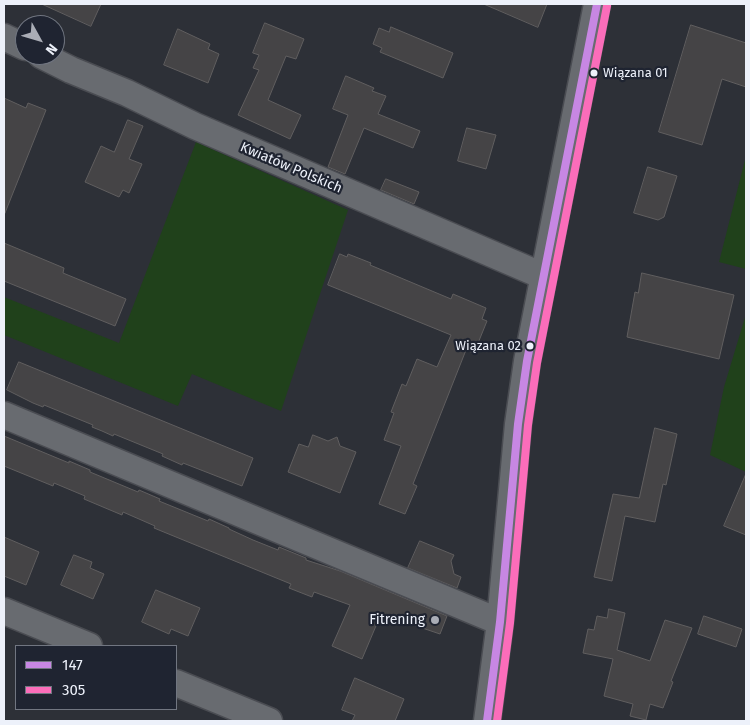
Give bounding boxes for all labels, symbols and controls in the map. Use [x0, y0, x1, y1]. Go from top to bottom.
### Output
north arrow [15, 15, 65, 65]
text: N [42, 40, 61, 58]
place label: Wiązana 01 [603, 65, 668, 81]
marker: Wiązana 01 [589, 68, 599, 78]
street label: Kwiatów Polskich [238, 139, 344, 197]
place label: Wiązana 02 [455, 338, 521, 354]
marker: Wiązana 02 [525, 341, 535, 351]
place label: Fitrening [369, 612, 425, 628]
marker: Fitrening [429, 614, 441, 626]
legend [15, 645, 178, 710]
text: 147 [62, 656, 83, 674]
text: 305 [62, 681, 85, 699]

